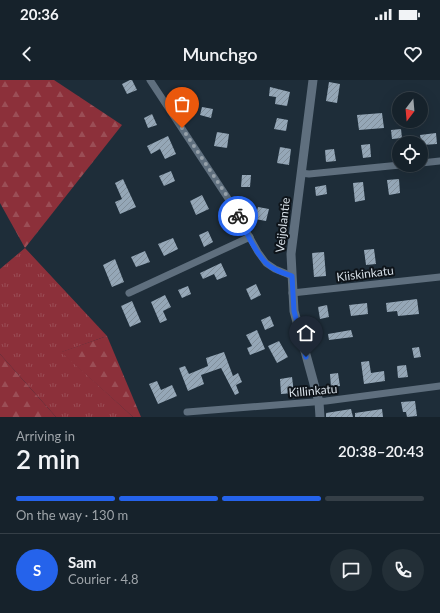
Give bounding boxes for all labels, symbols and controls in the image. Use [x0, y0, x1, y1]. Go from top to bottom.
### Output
text: 20:36 [20, 5, 59, 23]
icon: back [16, 43, 38, 65]
text: Munchgo [182, 43, 258, 65]
icon: heart [402, 43, 424, 65]
pin [165, 87, 199, 128]
north arrow [392, 92, 428, 128]
map controls [392, 92, 428, 172]
icon: bag [171, 93, 193, 115]
button: locate [392, 136, 428, 172]
courier [218, 196, 258, 236]
street label: Veijolantie [272, 197, 293, 253]
icon: bike [227, 205, 249, 227]
street label: Kiiskinkatu [335, 263, 394, 284]
pin [289, 316, 323, 357]
icon: home [295, 322, 317, 344]
street label: Killinkatu [288, 381, 338, 400]
text: Arriving in [16, 428, 75, 444]
text: 20:38–20:43 [338, 442, 424, 460]
text: 2 min [16, 443, 80, 475]
text: On the way · 130 m [16, 507, 128, 523]
button: chat [330, 549, 372, 591]
button: phone [382, 549, 424, 591]
text: Sam [68, 553, 96, 571]
text: S [33, 561, 41, 579]
text: Courier · 4.8 [68, 571, 139, 587]

